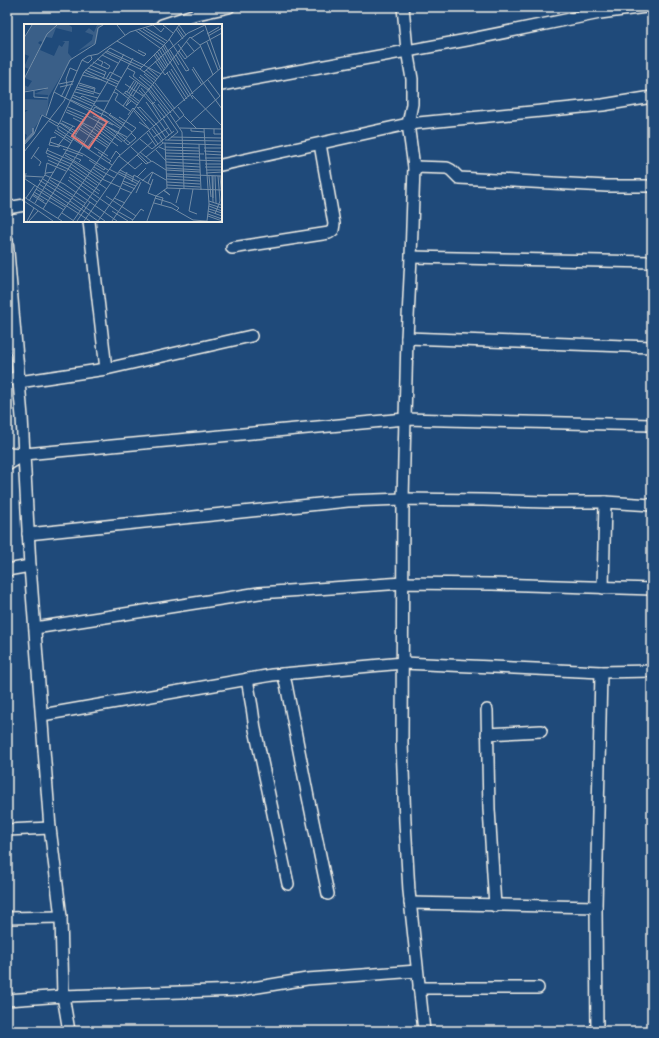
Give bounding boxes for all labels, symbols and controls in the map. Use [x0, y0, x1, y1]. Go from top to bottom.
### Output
inset map [24, 24, 222, 222]

